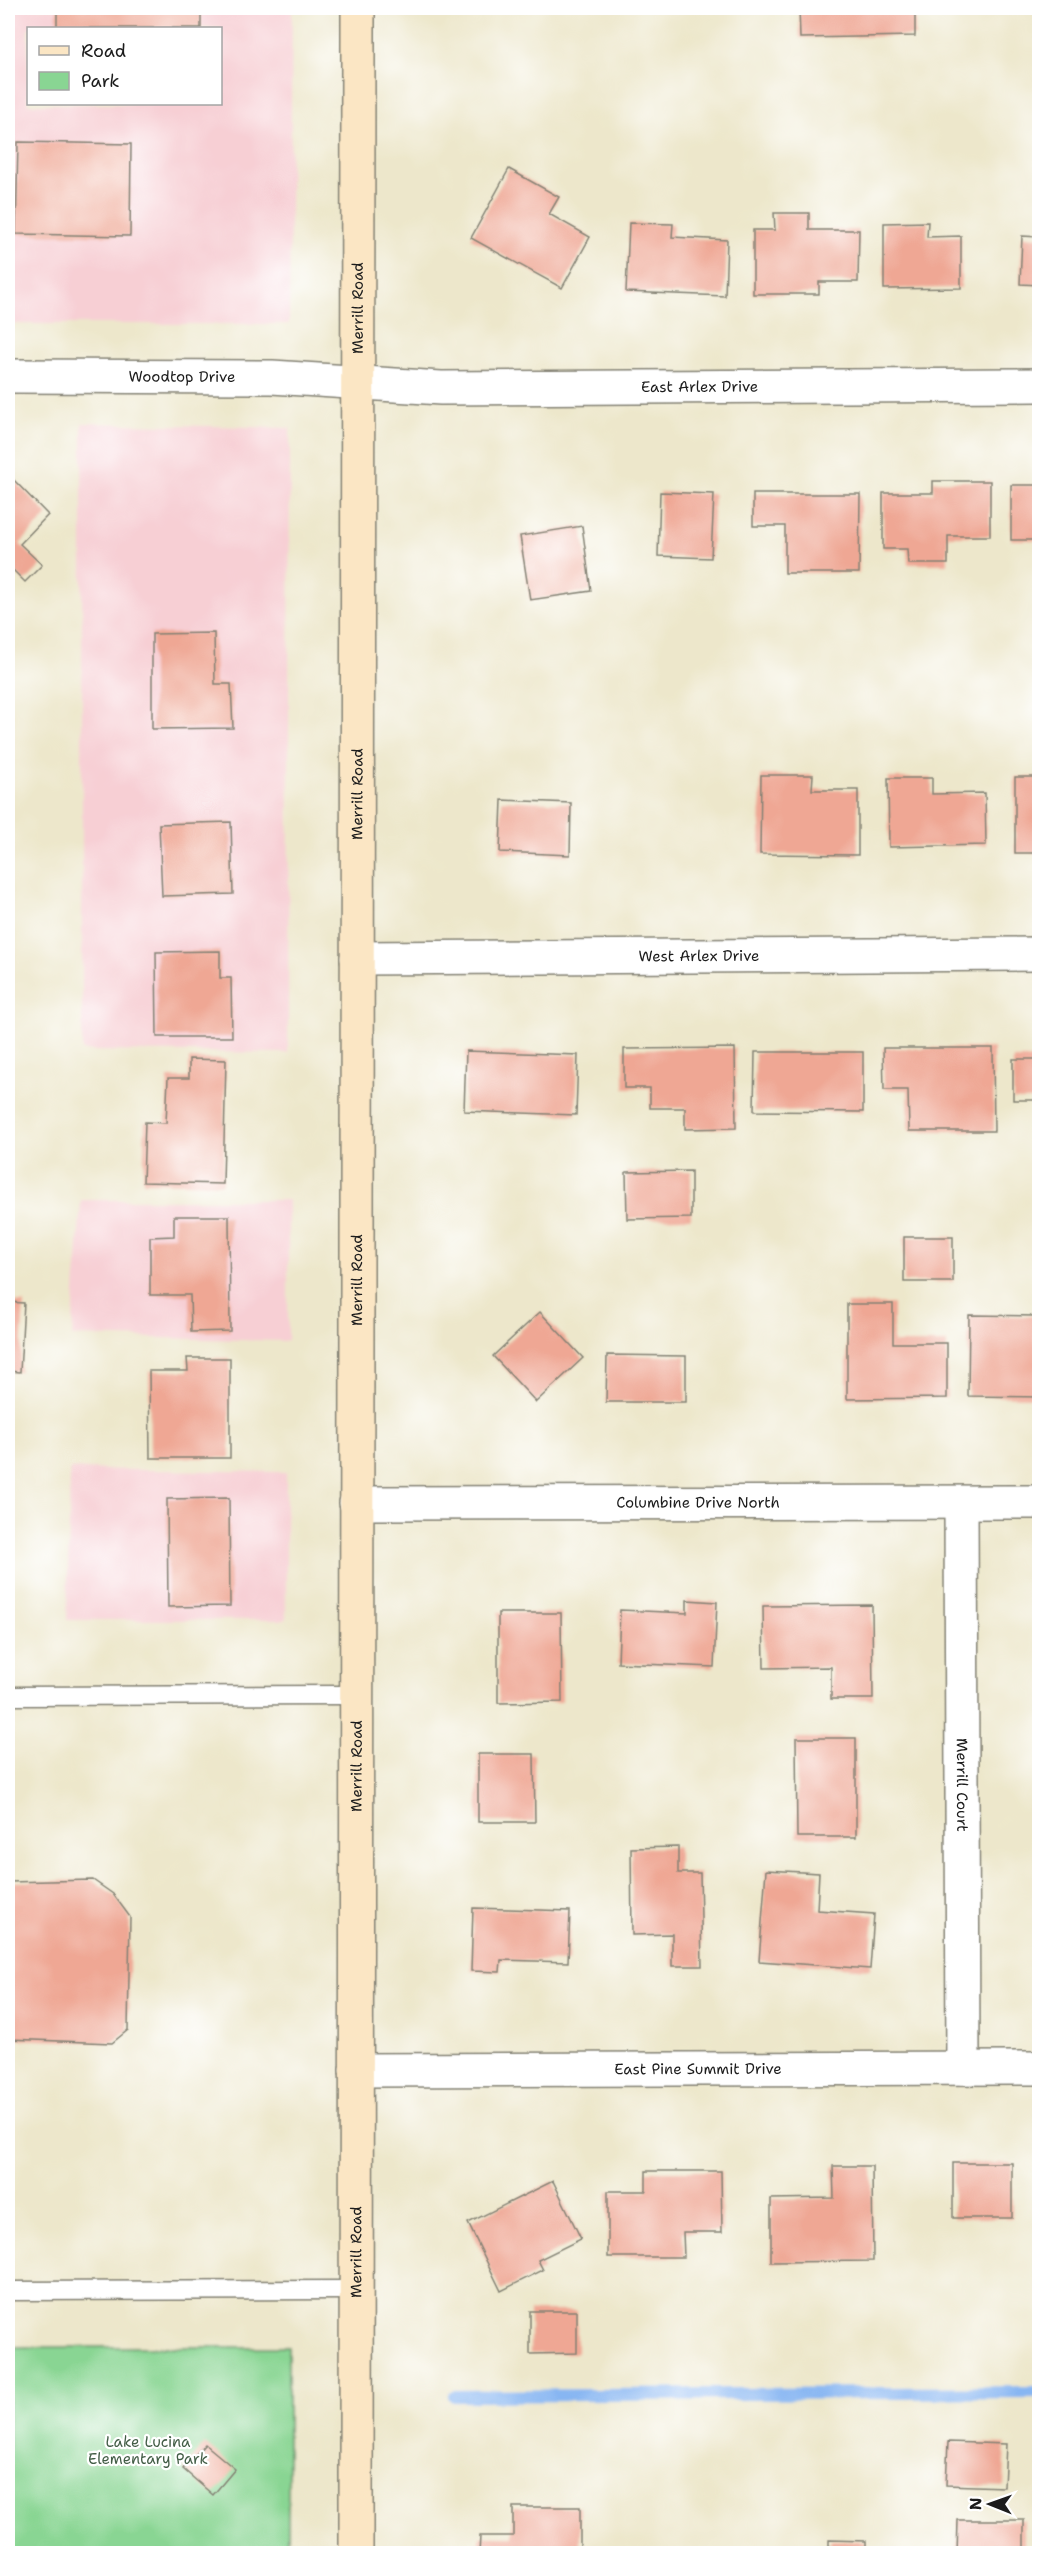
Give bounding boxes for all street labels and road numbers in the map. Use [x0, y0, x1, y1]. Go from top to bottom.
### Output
street label: Merrill Road [348, 262, 368, 354]
street label: Woodtop Drive [128, 366, 236, 387]
street label: East Arlex Drive [641, 376, 758, 397]
street label: Merrill Road [347, 748, 367, 840]
street label: West Arlex Drive [638, 946, 760, 966]
street label: Merrill Road [347, 1234, 367, 1326]
street label: Columbine Drive North [616, 1492, 780, 1513]
street label: Merrill Road [347, 1720, 367, 1812]
street label: Merrill Court [952, 1738, 972, 1832]
street label: East Pine Summit Drive [614, 2059, 782, 2079]
street label: Merrill Road [346, 2206, 366, 2298]

